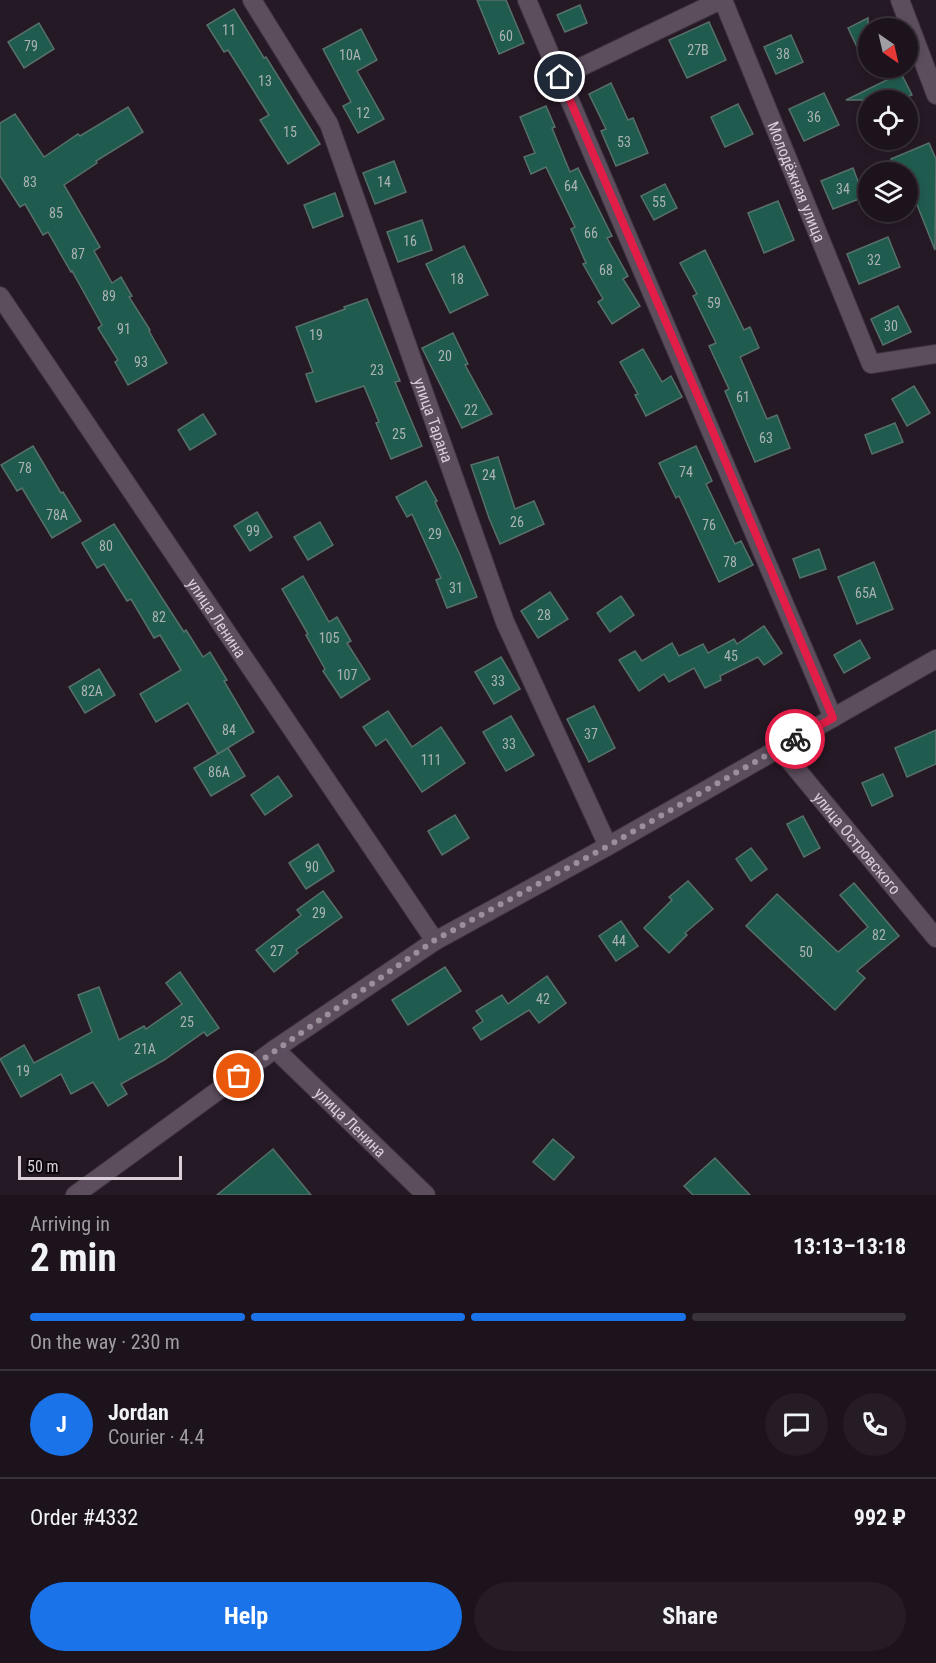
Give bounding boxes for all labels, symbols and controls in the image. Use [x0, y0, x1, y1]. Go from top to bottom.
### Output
north arrow [858, 18, 918, 78]
map controls [858, 18, 918, 222]
house number: 11 [222, 22, 236, 38]
house number: 60 [499, 28, 513, 44]
house number: 79 [24, 38, 38, 54]
house number: 27В [687, 42, 709, 58]
house number: 38 [776, 46, 790, 62]
house number: 10А [339, 47, 361, 63]
pin [534, 51, 585, 102]
icon: home [543, 60, 576, 93]
house number: 13 [258, 73, 272, 89]
button: locate [858, 90, 918, 150]
house number: 12 [356, 105, 370, 121]
house number: 36 [807, 109, 821, 125]
street label: Молодёжная улица [763, 119, 829, 245]
house number: 15 [283, 124, 297, 140]
house number: 53 [617, 134, 631, 150]
button: layers [858, 162, 918, 222]
house number: 83 [23, 174, 37, 190]
house number: 14 [377, 174, 391, 190]
house number: 64 [564, 178, 578, 194]
house number: 34 [836, 181, 850, 197]
house number: 55 [652, 194, 666, 210]
house number: 85 [49, 205, 63, 221]
house number: 66 [584, 225, 598, 241]
house number: 16 [403, 233, 417, 249]
house number: 87 [71, 246, 85, 262]
house number: 32 [867, 252, 881, 268]
house number: 68 [599, 262, 613, 278]
house number: 18 [450, 271, 464, 287]
house number: 89 [102, 288, 116, 304]
house number: 59 [707, 295, 721, 311]
house number: 30 [884, 318, 898, 334]
house number: 91 [117, 321, 131, 337]
house number: 19 [309, 327, 323, 343]
house number: 20 [438, 348, 452, 364]
house number: 93 [134, 354, 148, 370]
house number: 23 [370, 362, 384, 378]
street label: улица Тарана [409, 375, 457, 465]
house number: 61 [736, 389, 750, 405]
house number: 22 [464, 402, 478, 418]
house number: 25 [392, 426, 406, 442]
house number: 63 [759, 430, 773, 446]
house number: 78 [18, 460, 32, 476]
house number: 74 [679, 464, 693, 480]
house number: 24 [482, 467, 496, 483]
house number: 78А [46, 507, 68, 523]
house number: 26 [510, 514, 524, 530]
house number: 76 [702, 517, 716, 533]
house number: 99 [246, 523, 260, 539]
house number: 29 [428, 526, 442, 542]
house number: 80 [99, 538, 113, 554]
house number: 78 [723, 554, 737, 570]
street label: улица Ленина [183, 575, 250, 661]
house number: 31 [449, 580, 463, 596]
house number: 65А [855, 585, 877, 601]
house number: 28 [537, 607, 551, 623]
house number: 82 [152, 609, 166, 625]
house number: 105 [319, 630, 339, 646]
house number: 45 [724, 648, 738, 664]
house number: 107 [337, 667, 357, 683]
house number: 33 [491, 673, 505, 689]
house number: 82А [81, 683, 103, 699]
courier [765, 709, 825, 769]
house number: 84 [222, 722, 236, 738]
icon: bike [779, 723, 812, 756]
house number: 37 [584, 726, 598, 742]
house number: 33 [502, 736, 516, 752]
house number: 111 [421, 752, 441, 768]
house number: 86А [208, 764, 230, 780]
street label: улица Островского [809, 788, 905, 898]
house number: 90 [305, 859, 319, 875]
house number: 29 [312, 905, 326, 921]
house number: 82 [872, 927, 886, 943]
house number: 44 [612, 933, 626, 949]
house number: 27 [270, 943, 284, 959]
house number: 50 [799, 944, 813, 960]
house number: 42 [536, 991, 550, 1007]
house number: 25 [180, 1014, 194, 1030]
house number: 21А [134, 1041, 156, 1057]
pin [213, 1050, 264, 1101]
icon: bag [222, 1059, 255, 1092]
house number: 19 [16, 1063, 30, 1079]
street label: улица Ленина [311, 1084, 390, 1161]
scale bar [18, 1153, 182, 1180]
text: 50 m [27, 1157, 59, 1176]
text: Arriving in [30, 1212, 110, 1236]
text: 13:13–13:18 [793, 1234, 906, 1259]
text: 2 min [30, 1235, 117, 1281]
text: On the way · 230 m [30, 1330, 180, 1354]
button: chat [765, 1393, 828, 1456]
button: phone [843, 1393, 906, 1456]
text: Jordan [108, 1400, 169, 1425]
text: J [56, 1412, 67, 1437]
text: Courier · 4.4 [108, 1425, 204, 1449]
text: Order #4332 [30, 1505, 138, 1530]
text: 992 ₽ [854, 1505, 906, 1530]
button: Help [30, 1582, 462, 1651]
button: Share [474, 1582, 906, 1651]

